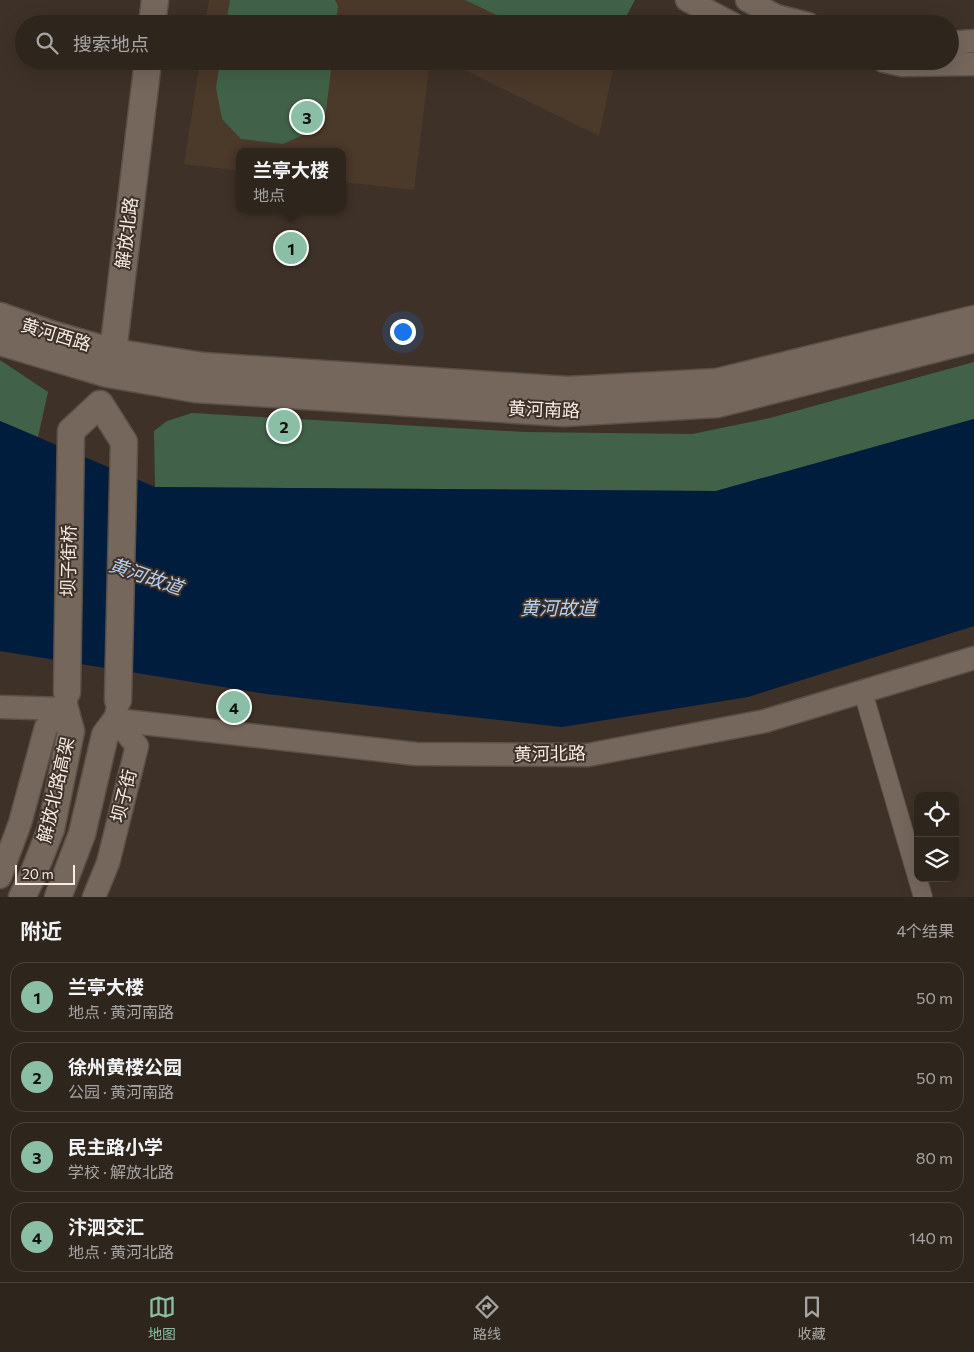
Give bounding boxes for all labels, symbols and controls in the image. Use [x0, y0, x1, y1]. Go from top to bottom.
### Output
search box [15, 15, 959, 70]
icon: search [33, 29, 61, 57]
text: 搜索地点 [73, 32, 149, 55]
pin: 3 [291, 98, 323, 136]
popup [236, 148, 346, 213]
text: 兰亭大楼 [253, 158, 329, 181]
text: 地点 [253, 185, 285, 204]
street label: 解放北路 [111, 196, 141, 270]
pin: 1 [275, 229, 307, 267]
street label: 黄河西路 [19, 313, 94, 355]
your location [390, 319, 416, 345]
street label: 黄河南路 [508, 397, 580, 421]
pin: 2 [268, 407, 300, 445]
street label: 坝子街桥 [56, 525, 80, 597]
water label: 黄河故道 [106, 552, 189, 600]
water label: 黄河故道 [520, 596, 599, 619]
pin: 4 [218, 688, 250, 726]
street label: 解放北路高架 [32, 735, 78, 845]
street label: 黄河北路 [514, 741, 586, 765]
street label: 坝子街 [106, 767, 140, 825]
map controls [914, 792, 959, 882]
button: locate [914, 792, 959, 837]
button: layers [914, 837, 959, 882]
scale bar [15, 862, 75, 885]
text: 20 m [22, 865, 54, 882]
text: 附近 [20, 918, 62, 943]
text: 4个结果 [896, 921, 954, 940]
text: 兰亭大楼 [68, 975, 144, 998]
text: 1 [33, 988, 41, 1007]
text: 50 m [916, 988, 953, 1007]
text: 地点 · 黄河南路 [68, 1002, 174, 1021]
text: 徐州黄楼公园 [68, 1055, 182, 1078]
text: 2 [32, 1068, 42, 1087]
text: 50 m [916, 1068, 953, 1087]
text: 公园 · 黄河南路 [68, 1082, 174, 1101]
text: 民主路小学 [68, 1135, 163, 1158]
text: 3 [32, 1148, 42, 1167]
text: 80 m [916, 1148, 953, 1167]
text: 学校 · 解放北路 [68, 1162, 174, 1181]
text: 汴泗交汇 [68, 1215, 144, 1238]
text: 4 [32, 1228, 42, 1247]
text: 140 m [909, 1228, 953, 1247]
text: 地点 · 黄河北路 [68, 1242, 174, 1261]
tab: 地图 [148, 1293, 176, 1343]
tab: 路线 [473, 1293, 501, 1343]
tab: 收藏 [798, 1293, 826, 1343]

